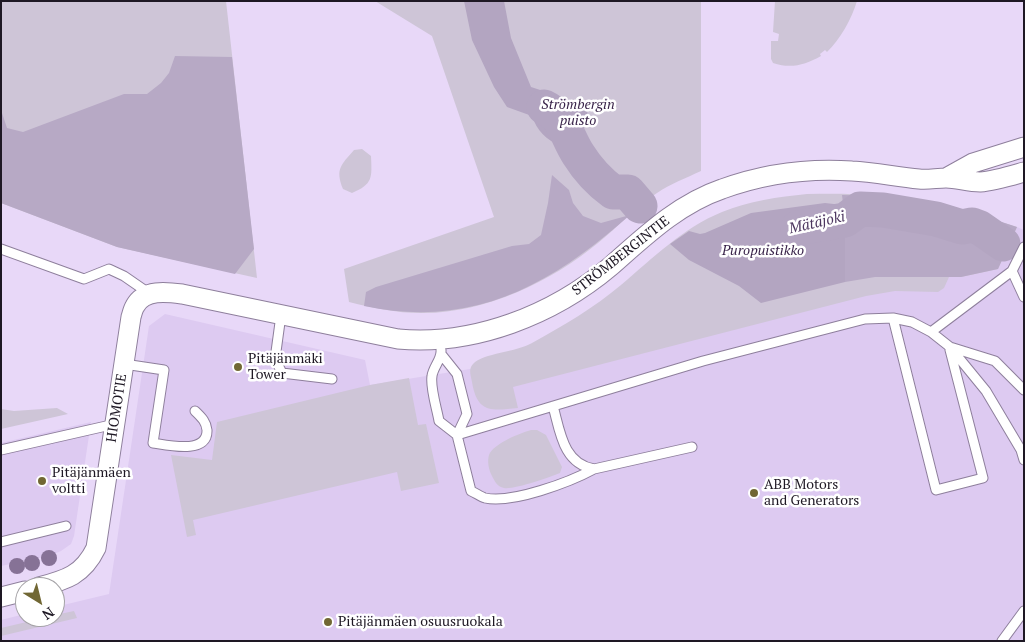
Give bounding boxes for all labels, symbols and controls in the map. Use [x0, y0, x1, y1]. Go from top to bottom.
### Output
park label: Strömbergin puisto [541, 97, 615, 130]
water label: Mätäjoki [787, 208, 847, 238]
street label: STRÖMBERGINTIE [569, 213, 673, 299]
park label: Puropuistikko [722, 243, 804, 259]
place label: Pitäjänmäki Tower [248, 351, 323, 384]
marker: Pitäjänmäki Tower [232, 361, 244, 373]
street label: HIOMOTIE [103, 372, 131, 444]
place label: Pitäjänmäen voltti [52, 465, 131, 498]
marker: Pitäjänmäen voltti [36, 475, 48, 487]
place label: ABB Motors and Generators [764, 477, 859, 510]
marker: ABB Motors and Generators [748, 487, 760, 499]
north arrow [15, 577, 65, 627]
text: N [39, 603, 58, 625]
place label: Pitäjänmäen osuusruokala [338, 614, 503, 630]
marker: Pitäjänmäen osuusruokala [322, 616, 334, 628]

